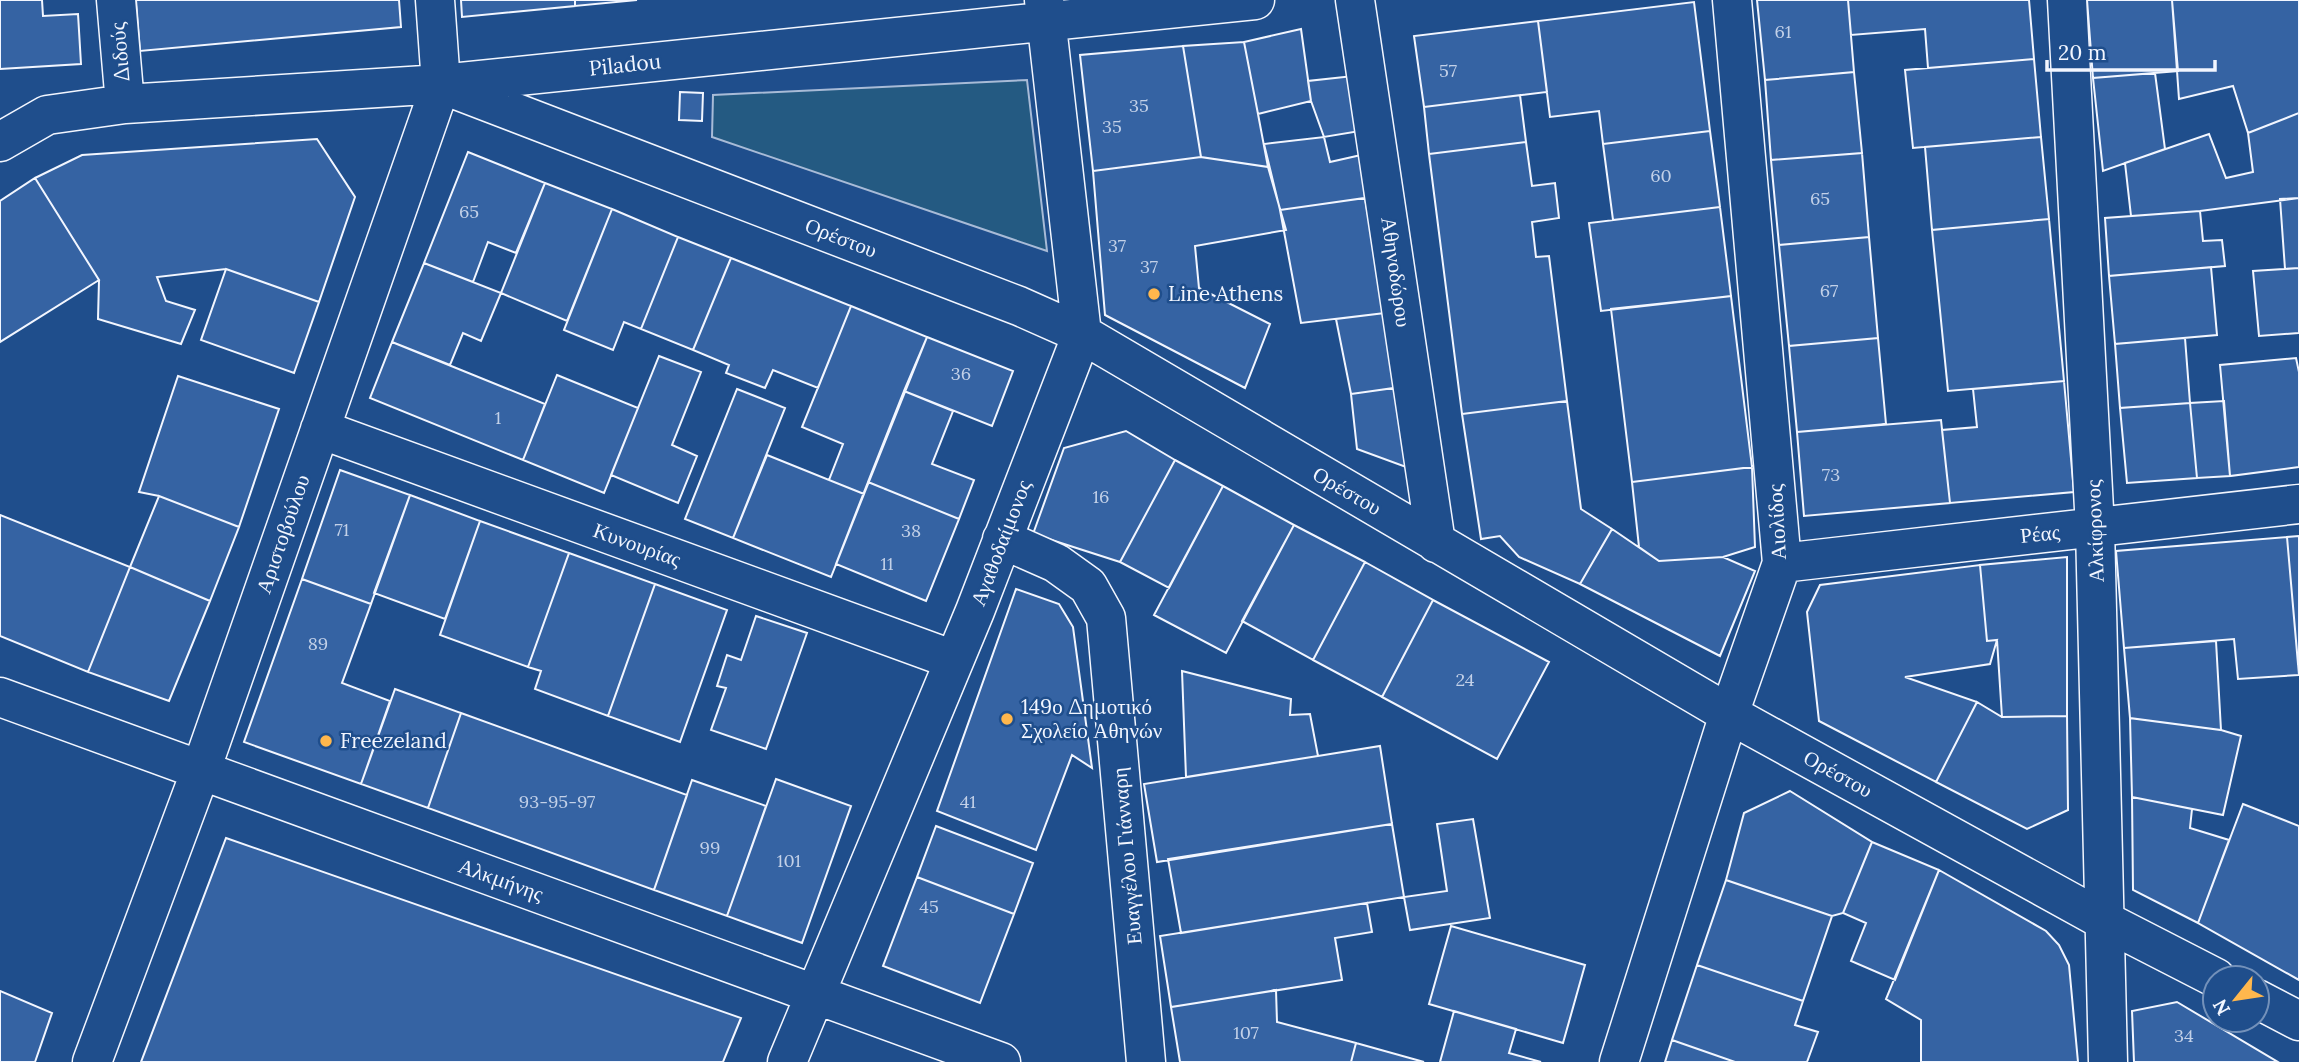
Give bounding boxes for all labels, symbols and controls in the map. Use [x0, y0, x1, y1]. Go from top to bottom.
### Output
house number: 61 [1775, 20, 1791, 43]
street label: Διδούς [103, 21, 136, 83]
scale bar [2047, 28, 2215, 72]
text: 20 m [2058, 39, 2107, 66]
street label: Piladou [587, 47, 662, 82]
house number: 57 [1439, 59, 1457, 82]
house number: 35 [1129, 94, 1149, 117]
house number: 35 [1102, 115, 1122, 138]
house number: 60 [1650, 164, 1672, 187]
house number: 65 [1810, 187, 1830, 210]
house number: 65 [459, 200, 479, 223]
street label: Ορέστου [801, 211, 881, 264]
street label: Αθηνοδώρου [1375, 215, 1418, 329]
house number: 37 [1108, 234, 1126, 257]
house number: 37 [1140, 255, 1158, 278]
house number: 67 [1820, 279, 1838, 302]
place label: Line Athens [1168, 280, 1283, 307]
marker: Line Athens [1146, 286, 1162, 302]
house number: 36 [951, 362, 971, 385]
house number: 1 [495, 406, 501, 429]
street label: Ορέστου [1308, 460, 1387, 521]
house number: 73 [1822, 463, 1840, 486]
street label: Αριστοβούλου [250, 471, 316, 597]
street label: Αγαθοδαίμονος [964, 475, 1037, 610]
street label: Αλκίφρονος [2079, 478, 2110, 583]
street label: Αιολίδος [1761, 483, 1792, 561]
house number: 16 [1093, 485, 1109, 508]
street label: Κυνουρίας [590, 516, 685, 573]
house number: 71 [335, 518, 349, 541]
street label: Ρέας [2019, 518, 2062, 549]
house number: 38 [901, 519, 921, 542]
house number: 11 [880, 552, 894, 575]
house number: 89 [308, 632, 328, 655]
house number: 24 [1455, 668, 1475, 691]
place label: 149ο Δημοτικό Σχολείο Αθηνών [1021, 693, 1162, 744]
marker: 149ο Δημοτικό Σχολείο Αθηνών [999, 711, 1015, 727]
place label: Freezeland [340, 727, 447, 754]
marker: Freezeland [318, 733, 334, 749]
street label: Ορέστου [1799, 744, 1878, 804]
street label: Ευαγγέλου Γιάνναρη [1105, 766, 1148, 946]
house number: 93-95-97 [519, 790, 595, 813]
house number: 41 [960, 790, 976, 813]
house number: 99 [700, 836, 720, 859]
house number: 101 [777, 849, 801, 872]
street label: Αλκμήνης [455, 852, 548, 908]
house number: 45 [919, 895, 939, 918]
north arrow [2201, 964, 2271, 1034]
text: N [2207, 995, 2235, 1020]
house number: 107 [1233, 1021, 1259, 1044]
house number: 34 [2174, 1024, 2194, 1047]

